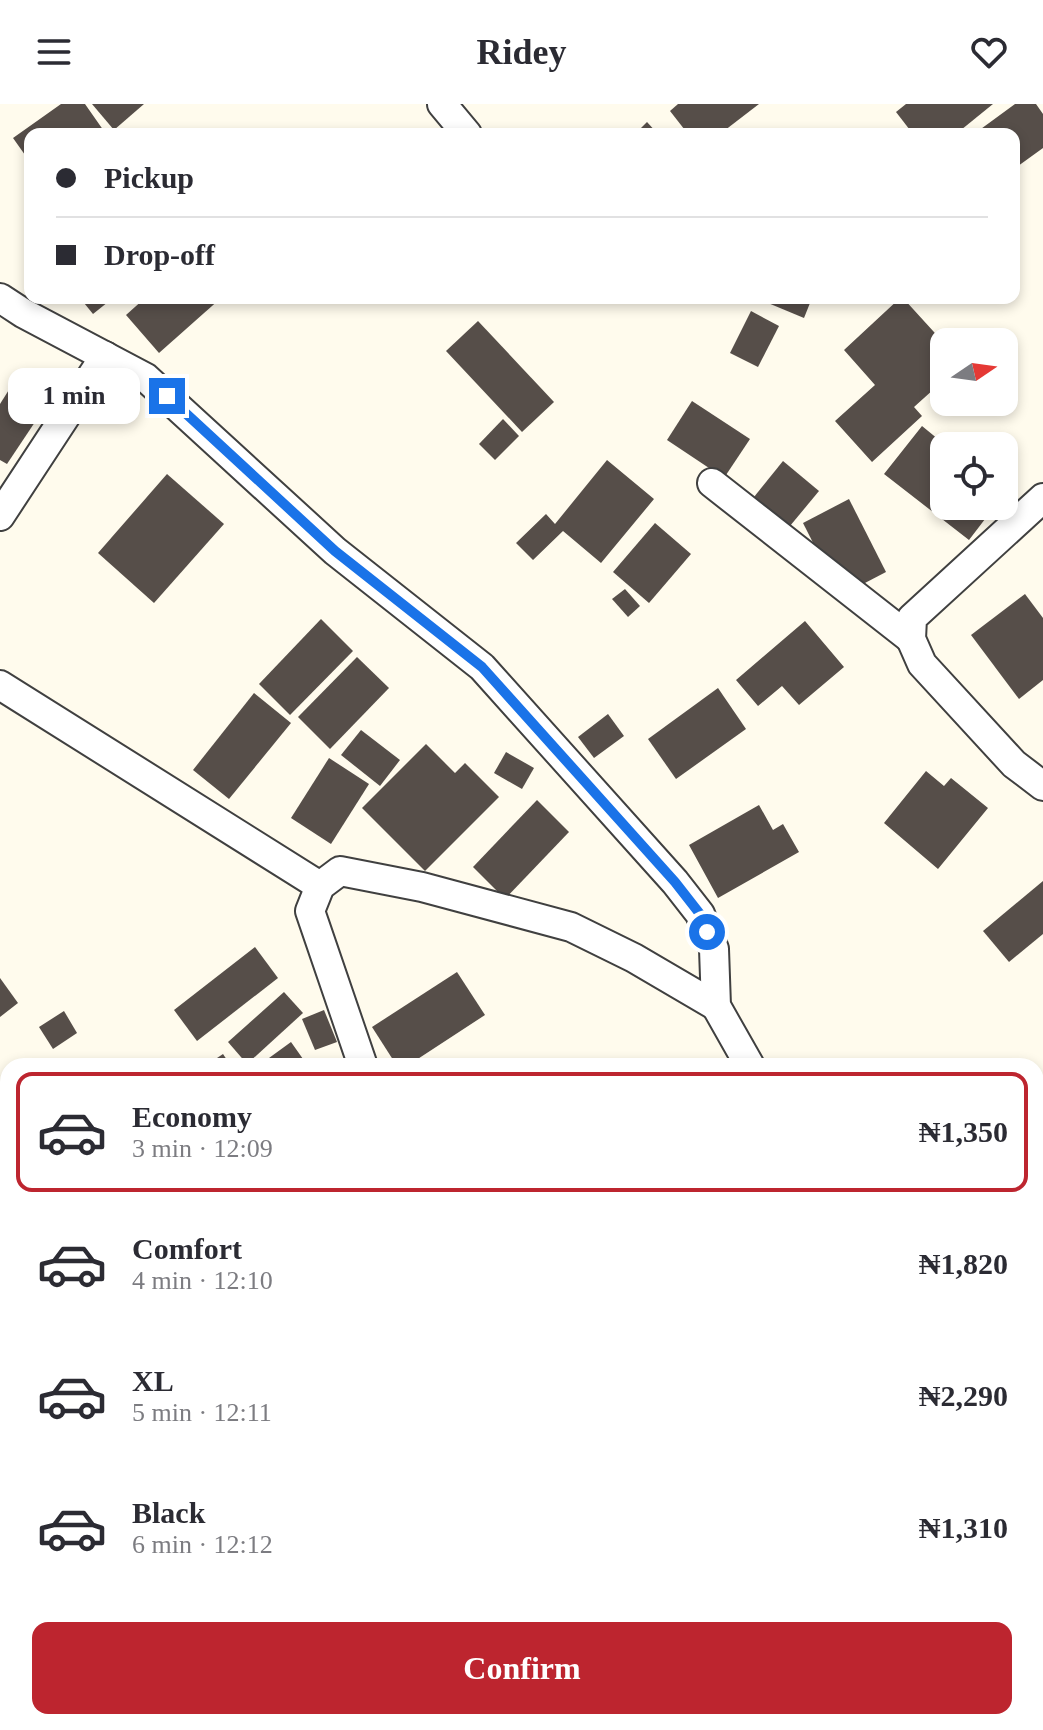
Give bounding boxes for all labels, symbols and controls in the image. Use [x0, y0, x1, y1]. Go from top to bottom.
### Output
icon: menu [32, 30, 76, 74]
icon: heart [967, 30, 1011, 74]
text: Ridey [477, 32, 567, 72]
text: Pickup [104, 161, 194, 194]
text: Drop-off [104, 238, 215, 271]
north arrow [930, 328, 1018, 416]
map controls [930, 328, 1018, 520]
callout: 1 min [7, 368, 139, 424]
route end [149, 378, 185, 414]
text: 1 min [43, 381, 105, 410]
button: locate [930, 432, 1018, 520]
route start [689, 914, 725, 950]
icon: car [36, 1096, 108, 1168]
text: Economy [132, 1100, 252, 1133]
text: ₦1,350 [919, 1115, 1008, 1148]
text: 3 min · 12:09 [132, 1134, 273, 1163]
icon: car [36, 1228, 108, 1300]
text: Comfort [132, 1232, 242, 1265]
text: ₦1,820 [919, 1247, 1008, 1280]
text: 4 min · 12:10 [132, 1266, 273, 1295]
icon: car [36, 1360, 108, 1432]
text: XL [132, 1364, 174, 1397]
text: ₦2,290 [919, 1379, 1008, 1412]
text: 5 min · 12:11 [132, 1398, 272, 1427]
icon: car [36, 1492, 108, 1564]
text: Black [132, 1496, 205, 1529]
text: ₦1,310 [919, 1511, 1008, 1544]
text: 6 min · 12:12 [132, 1530, 273, 1559]
button: Confirm [32, 1622, 1012, 1714]

